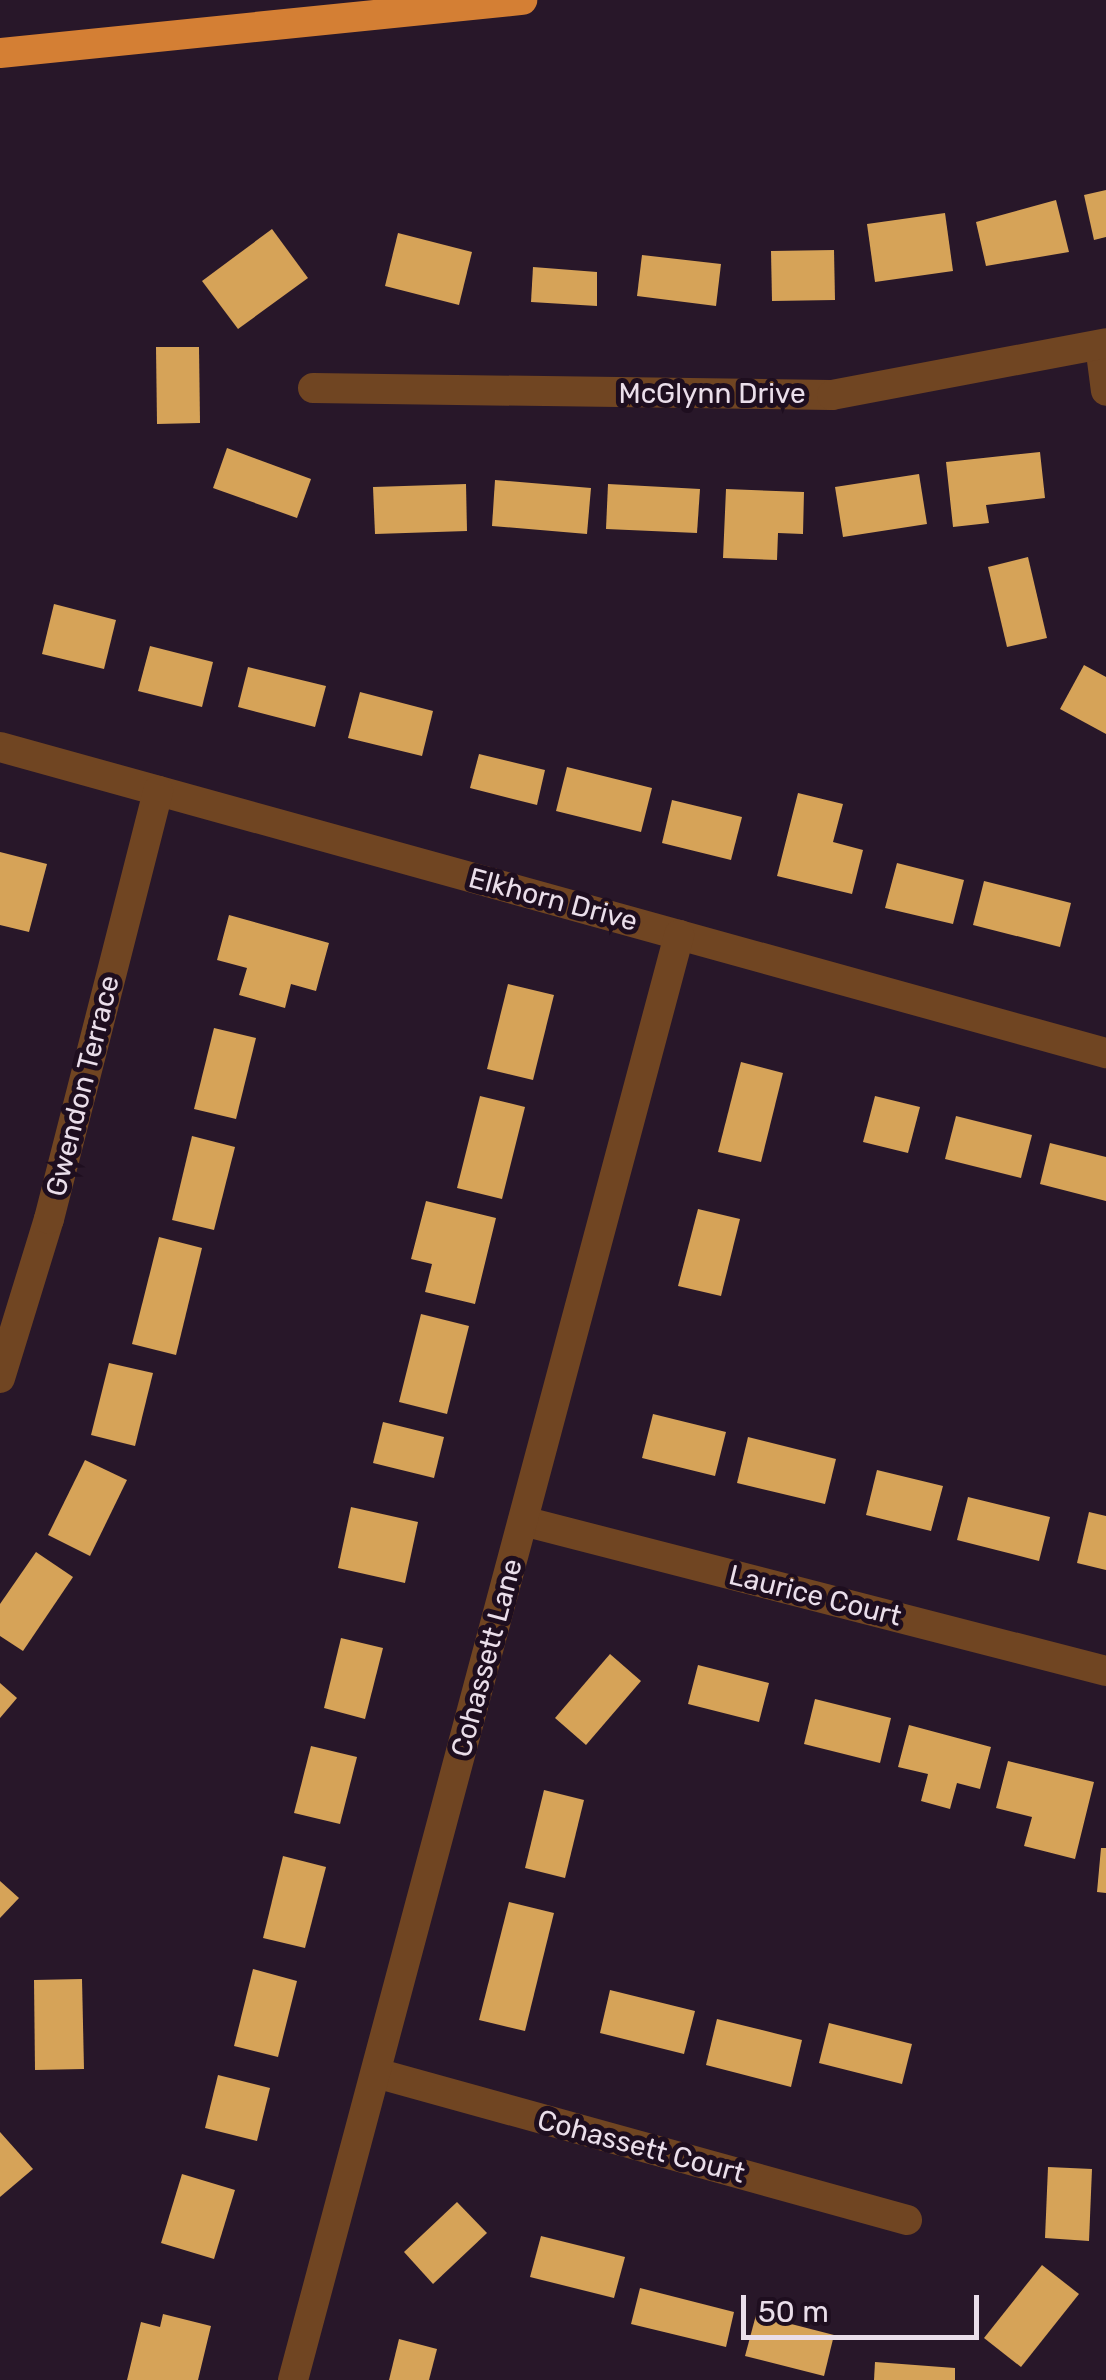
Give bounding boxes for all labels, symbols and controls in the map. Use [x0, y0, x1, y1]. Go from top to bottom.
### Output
street label: McGlynn Drive [618, 377, 806, 411]
street label: Elkhorn Drive [465, 861, 641, 939]
street label: Gwendon Terrace [39, 972, 127, 1200]
street label: Cohassett Lane [444, 1555, 530, 1761]
street label: Laurice Court [725, 1558, 905, 1634]
street label: Cohassett Court [534, 2103, 748, 2191]
scale bar [746, 2275, 984, 2337]
text: 50 m [758, 2294, 829, 2330]

